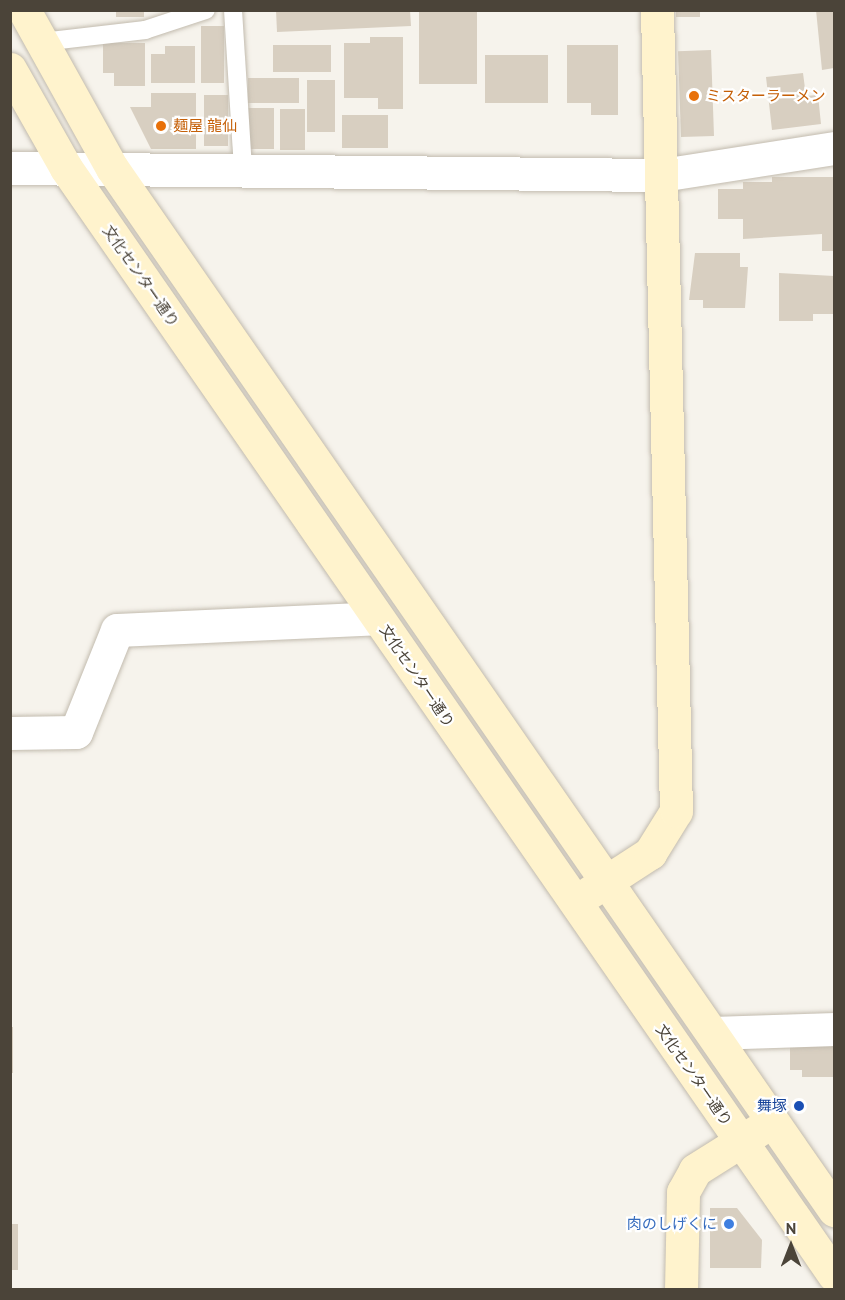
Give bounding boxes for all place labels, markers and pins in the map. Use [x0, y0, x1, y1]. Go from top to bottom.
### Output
place label: ミスターラーメン [706, 87, 826, 105]
marker: ミスターラーメン [687, 89, 701, 103]
place label: 麺屋 龍仙 [173, 117, 237, 135]
marker: 麺屋 龍仙 [154, 119, 168, 133]
place label: 舞塚 [757, 1097, 787, 1115]
marker: 舞塚 [792, 1099, 806, 1113]
place label: 肉のしげくに [627, 1215, 717, 1233]
marker: 肉のしげくに [722, 1217, 736, 1231]

